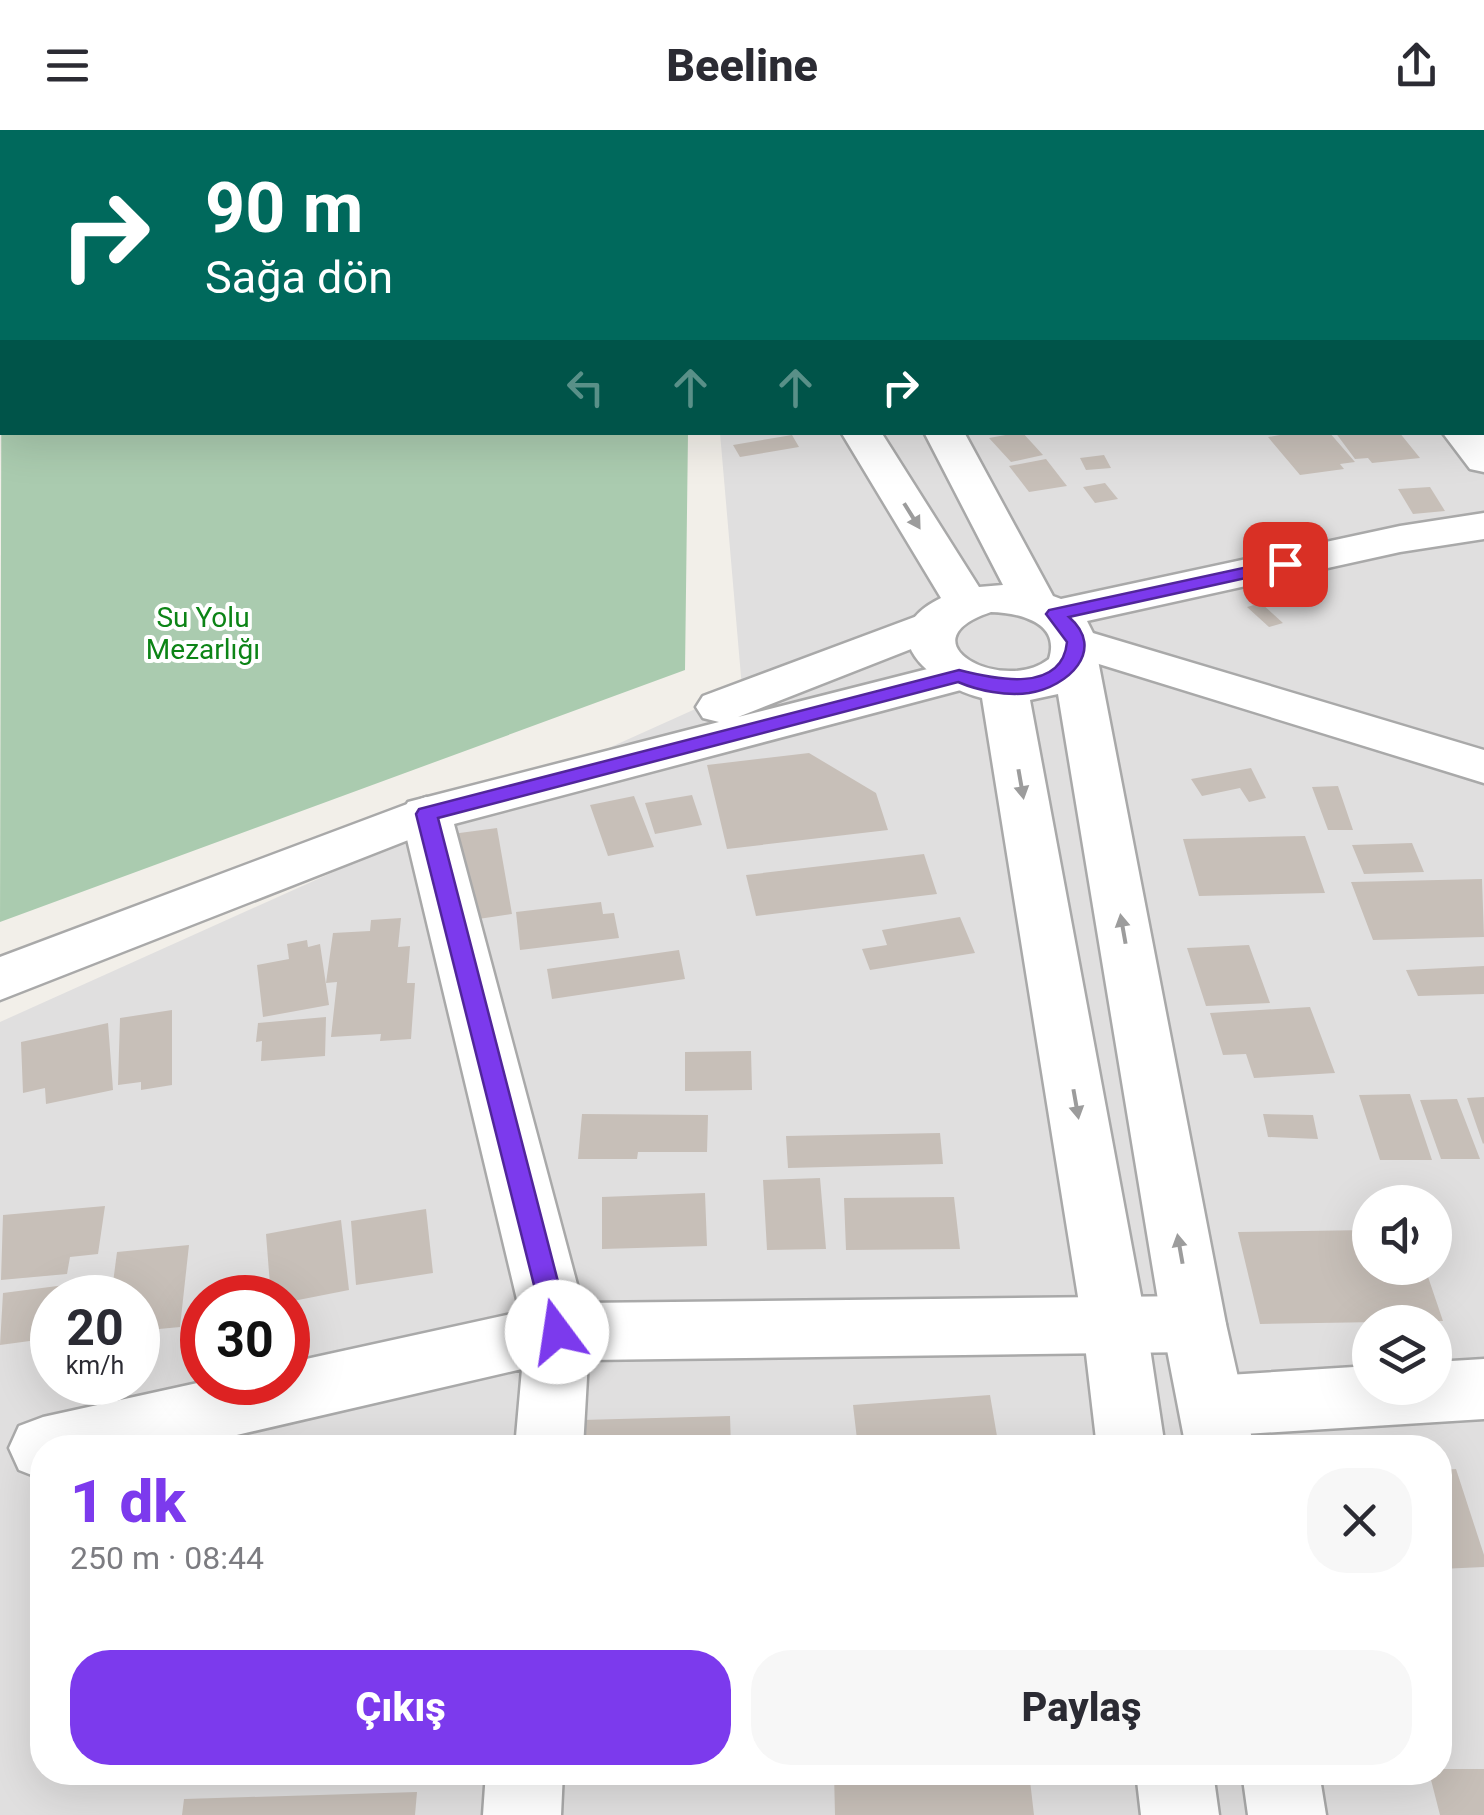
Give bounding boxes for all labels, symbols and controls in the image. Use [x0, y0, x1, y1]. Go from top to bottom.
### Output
icon: menu [40, 38, 95, 93]
icon: share [1389, 38, 1444, 93]
text: Beeline [666, 39, 818, 92]
text: 90 m [205, 167, 363, 249]
icon: right [40, 170, 170, 300]
text: Sağa dön [205, 251, 393, 304]
icon: left [558, 360, 613, 415]
icon: ahead [663, 360, 718, 415]
icon: ahead [768, 360, 823, 415]
icon: right [873, 360, 928, 415]
one-way arrow [902, 502, 921, 529]
pin [1243, 522, 1328, 607]
icon: arrive [1258, 537, 1313, 592]
park label: Su Yolu Mezarlığı [146, 601, 260, 666]
one-way arrow [1014, 769, 1029, 800]
one-way arrow [1115, 913, 1130, 944]
one-way arrow [1069, 1089, 1084, 1120]
map controls [1352, 1185, 1452, 1405]
button: sound [1352, 1185, 1452, 1285]
one-way arrow [1172, 1233, 1187, 1264]
speed limit sign: 30 [180, 1275, 310, 1405]
position arrow [505, 1280, 609, 1384]
text: 20 [66, 1299, 124, 1357]
button: layers [1352, 1305, 1452, 1405]
text: km/h [66, 1351, 124, 1380]
text: 1 dk [70, 1466, 186, 1537]
button: close [1307, 1468, 1412, 1573]
text: 250 m · 08:44 [70, 1539, 264, 1577]
button: Çıkış [70, 1650, 731, 1765]
button: Paylaş [751, 1650, 1412, 1765]

